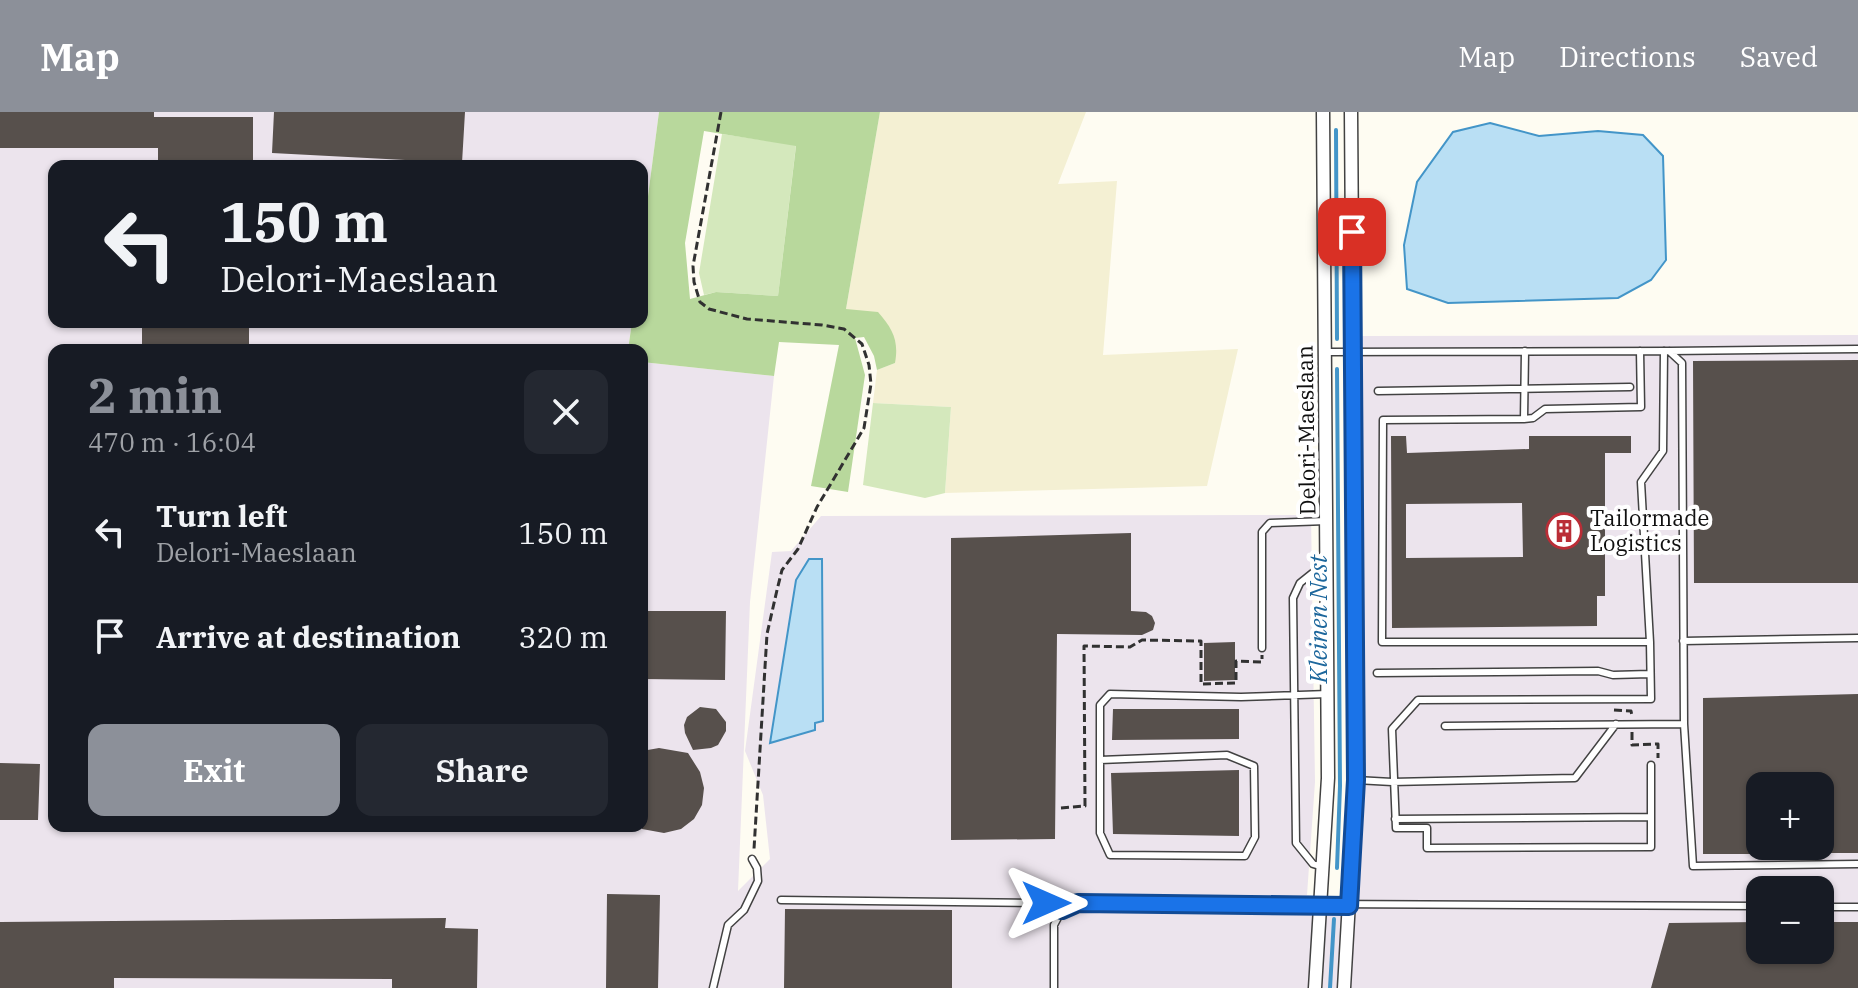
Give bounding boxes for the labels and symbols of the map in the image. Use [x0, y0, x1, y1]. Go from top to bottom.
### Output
pin [1318, 198, 1386, 266]
street label: Delori-Maeslaan [1290, 345, 1321, 515]
place label: Tailormade Logistics [1590, 503, 1709, 557]
building icon: Tailormade Logistics [1545, 512, 1583, 550]
water label: Kleinen Nest [1302, 553, 1334, 684]
position arrow [1004, 861, 1088, 945]

